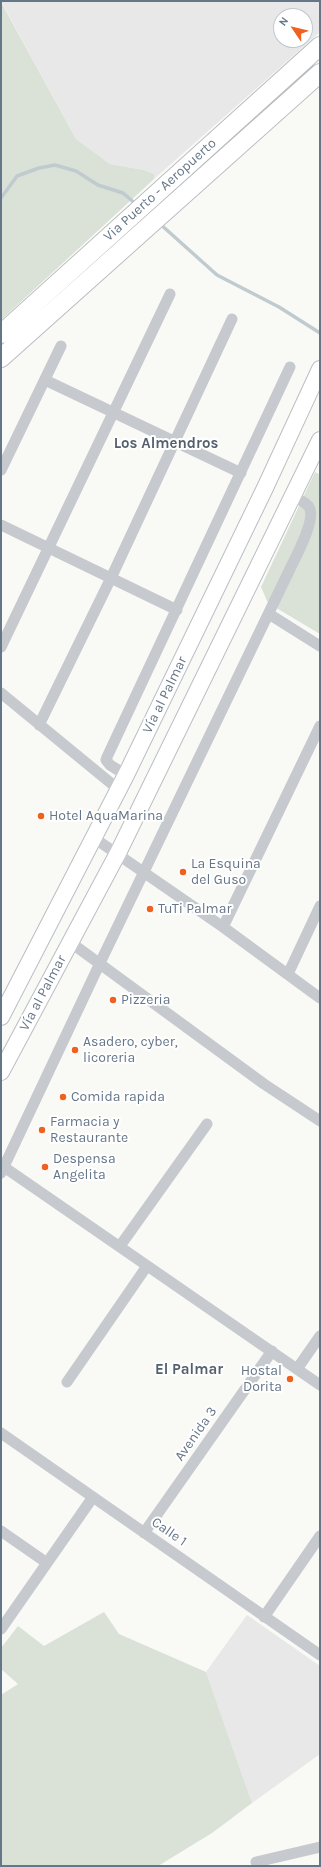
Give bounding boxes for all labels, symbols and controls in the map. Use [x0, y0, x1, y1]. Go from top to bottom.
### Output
north arrow [273, 8, 313, 48]
text: N [276, 14, 291, 28]
street label: Via Puerto - Aeropuerto [100, 135, 220, 245]
district label: Los Almendros [114, 435, 218, 453]
street label: Vía al Palmar [139, 654, 191, 736]
place label: Hotel AquaMarina [49, 808, 163, 824]
marker: Hotel AquaMarina [36, 811, 46, 821]
place label: La Esquina del Guso [191, 856, 261, 888]
marker: La Esquina del Guso [178, 867, 188, 877]
place label: TuTi Palmar [158, 901, 231, 917]
marker: TuTi Palmar [145, 904, 155, 914]
street label: Vía al Palmar [16, 952, 70, 1034]
place label: Pizzeria [121, 992, 170, 1008]
marker: Pizzeria [108, 995, 118, 1005]
place label: Asadero, cyber, licoreria [83, 1034, 178, 1066]
marker: Asadero, cyber, licoreria [70, 1045, 80, 1055]
place label: Comida rapida [71, 1089, 165, 1105]
marker: Comida rapida [58, 1092, 68, 1102]
place label: Farmacia y Restaurante [50, 1114, 128, 1146]
marker: Farmacia y Restaurante [37, 1125, 47, 1135]
place label: Despensa Angelita [53, 1151, 116, 1184]
marker: Despensa Angelita [40, 1162, 50, 1172]
district label: El Palmar [155, 1361, 223, 1379]
place label: Hostal Dorita [241, 1363, 282, 1396]
marker: Hostal Dorita [285, 1374, 295, 1384]
street label: Avenida 3 [171, 1404, 221, 1464]
street label: Calle 1 [148, 1514, 190, 1550]

